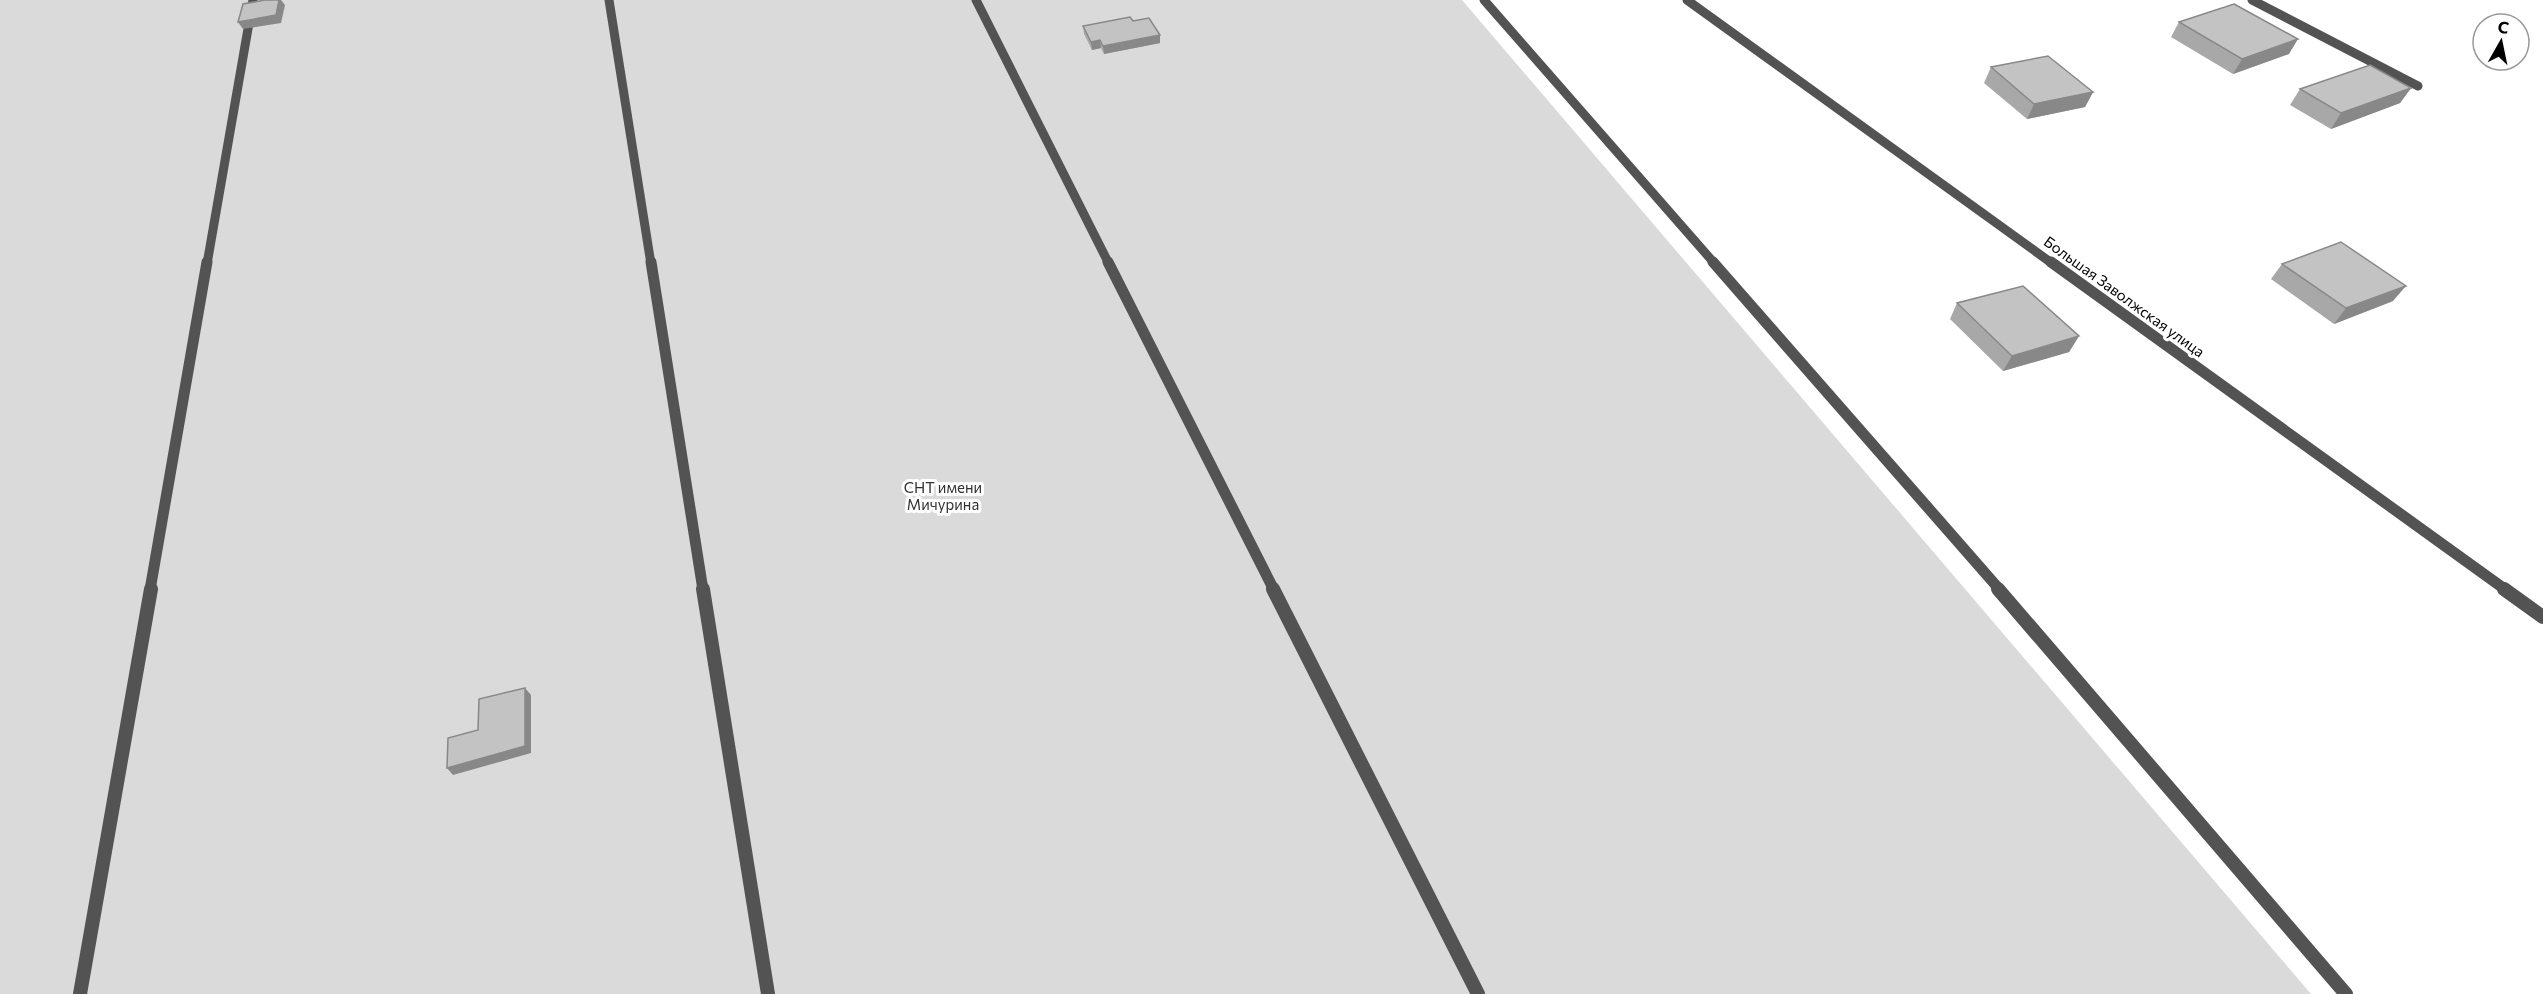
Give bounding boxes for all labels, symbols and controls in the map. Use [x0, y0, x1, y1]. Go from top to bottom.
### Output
north arrow [2471, 12, 2531, 72]
text: С [2497, 16, 2510, 37]
street label: Большая Заволжская улица [2041, 232, 2208, 360]
park label: СНТ имени Мичурина [904, 478, 982, 513]

